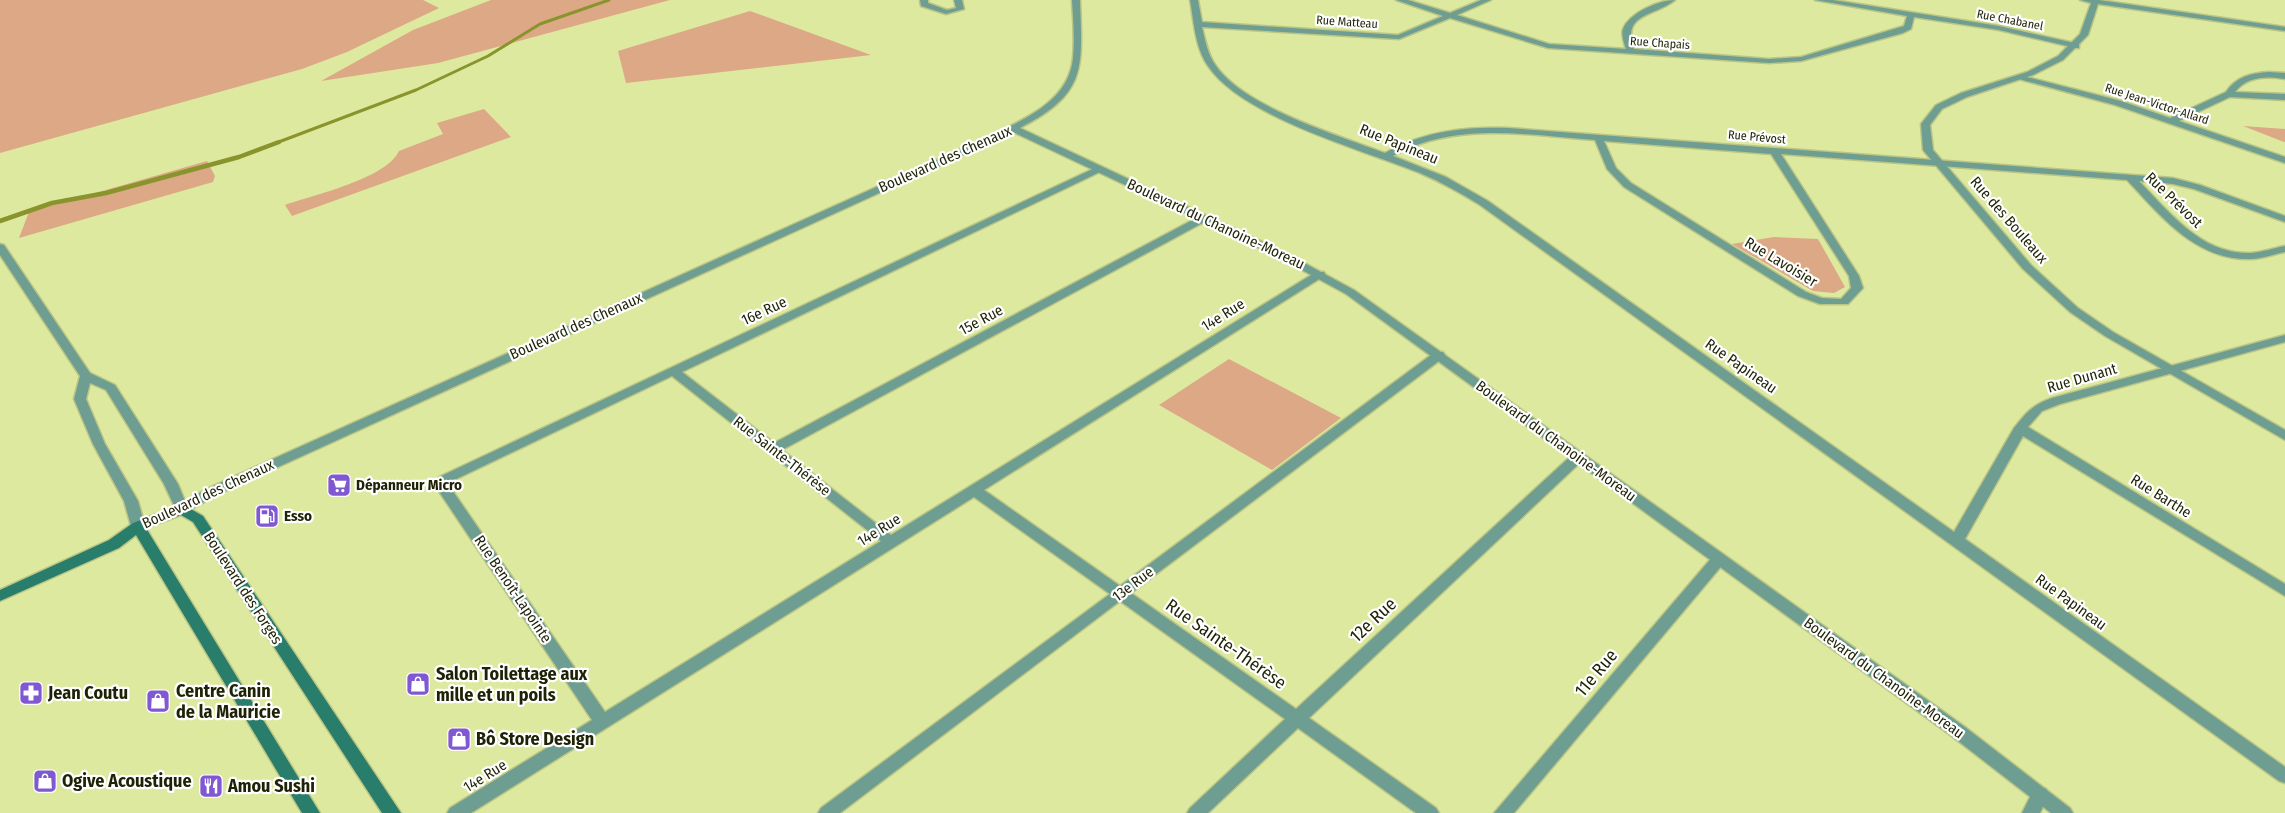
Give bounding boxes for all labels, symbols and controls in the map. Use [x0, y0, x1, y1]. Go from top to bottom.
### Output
street label: Rue Chabanel [1976, 7, 2044, 33]
street label: Rue Matteau [1316, 13, 1378, 31]
street label: Rue Chapais [1630, 34, 1690, 52]
street label: Rue Jean-Victor-Allard [2103, 81, 2211, 127]
street label: Rue Papineau [1357, 120, 1441, 168]
street label: Boulevard des Chenaux [876, 121, 1014, 196]
street label: Rue Prévost [1728, 127, 1787, 147]
street label: Rue Prévost [2142, 168, 2206, 232]
street label: Rue des Bouleaux [1966, 173, 2052, 267]
street label: Boulevard du Chanoine-Moreau [1124, 175, 1308, 273]
street label: Rue Lavoisier [1741, 233, 1821, 291]
street label: Boulevard des Chenaux [507, 288, 645, 363]
street label: 16e Rue [739, 293, 789, 329]
street label: 14e Rue [1198, 295, 1248, 335]
street label: 15e Rue [956, 301, 1006, 339]
street label: Rue Papineau [1702, 335, 1780, 397]
street label: Rue Dunant [2045, 359, 2119, 397]
street label: Boulevard du Chanoine-Moreau [1472, 377, 1640, 505]
street label: Rue Sainte-Thérèse [730, 412, 834, 500]
street label: Boulevard des Chenaux [139, 455, 277, 532]
street label: Rue Barthe [2127, 470, 2195, 522]
supermarket icon: Dépanneur Micro [326, 472, 352, 498]
place label: Dépanneur Micro [356, 476, 462, 494]
fuel station icon: Esso [254, 503, 280, 529]
place label: Esso [284, 507, 312, 525]
street label: 14e Rue [854, 510, 904, 550]
street label: Boulevard des Forges [200, 528, 286, 648]
street label: Rue Benoît-Lapointe [470, 532, 556, 646]
street label: 13e Rue [1109, 563, 1157, 605]
street label: Rue Papineau [2032, 570, 2110, 634]
street label: 12e Rue [1345, 593, 1401, 647]
street label: Rue Sainte-Thérèse [1161, 594, 1291, 694]
street label: Boulevard du Chanoine-Moreau [1800, 614, 1968, 742]
street label: 11e Rue [1570, 645, 1622, 701]
place label: Salon Toilettage aux mille et un poils [436, 663, 588, 706]
shop icon: Salon Toilettage aux mille et un poils [405, 671, 431, 697]
pharmacy icon: Jean Coutu [18, 680, 44, 706]
place label: Centre Canin de la Mauricie [176, 680, 280, 723]
place label: Jean Coutu [47, 682, 128, 704]
shop icon: Centre Canin de la Mauricie [145, 688, 171, 714]
shop icon: Bô Store Design [446, 726, 472, 752]
place label: Bô Store Design [476, 728, 594, 750]
street label: 14e Rue [460, 756, 510, 796]
shop icon: Ogive Acoustique [32, 768, 58, 794]
place label: Ogive Acoustique [62, 770, 192, 792]
restaurant icon: Amou Sushi [198, 773, 224, 799]
place label: Amou Sushi [227, 775, 315, 797]

